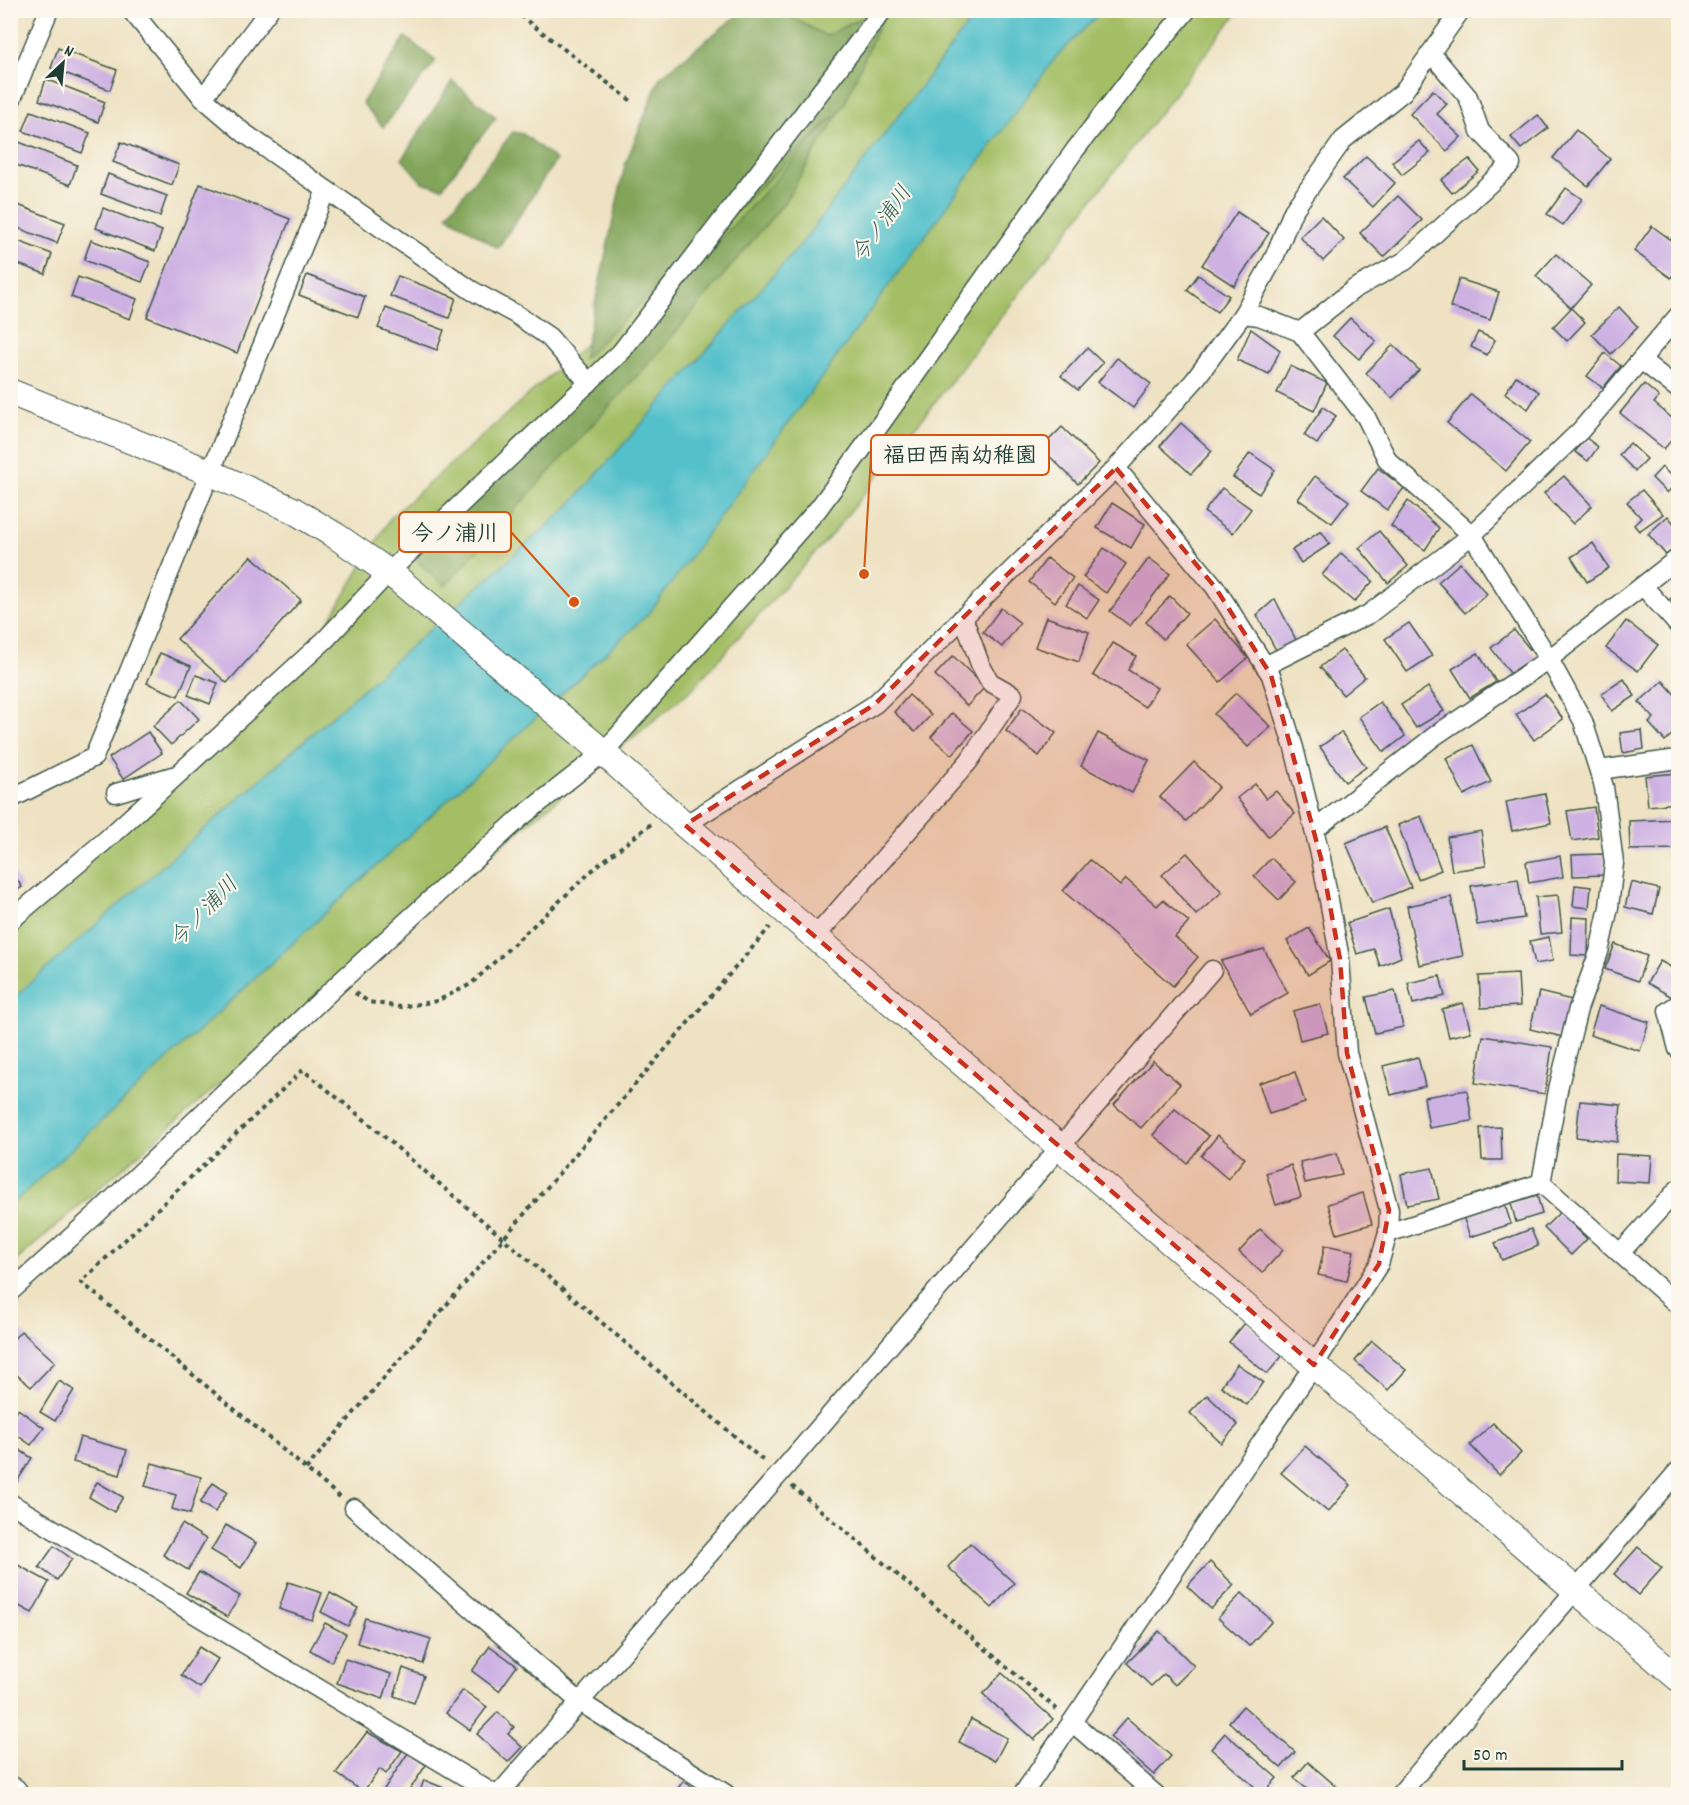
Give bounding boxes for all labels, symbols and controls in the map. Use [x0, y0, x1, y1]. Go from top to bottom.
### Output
north arrow [33, 33, 93, 93]
text: N [60, 40, 77, 64]
water label: 今ノ浦川 [845, 180, 921, 270]
callout: 福田西南幼稚園 [871, 435, 1049, 475]
text: 福田西南幼稚園 [883, 442, 1037, 473]
callout: 今ノ浦川 [399, 512, 511, 552]
text: 今ノ浦川 [411, 520, 499, 551]
water label: 今ノ浦川 [163, 871, 247, 955]
scale bar [1464, 1733, 1622, 1771]
text: 50 m [1473, 1744, 1508, 1769]

